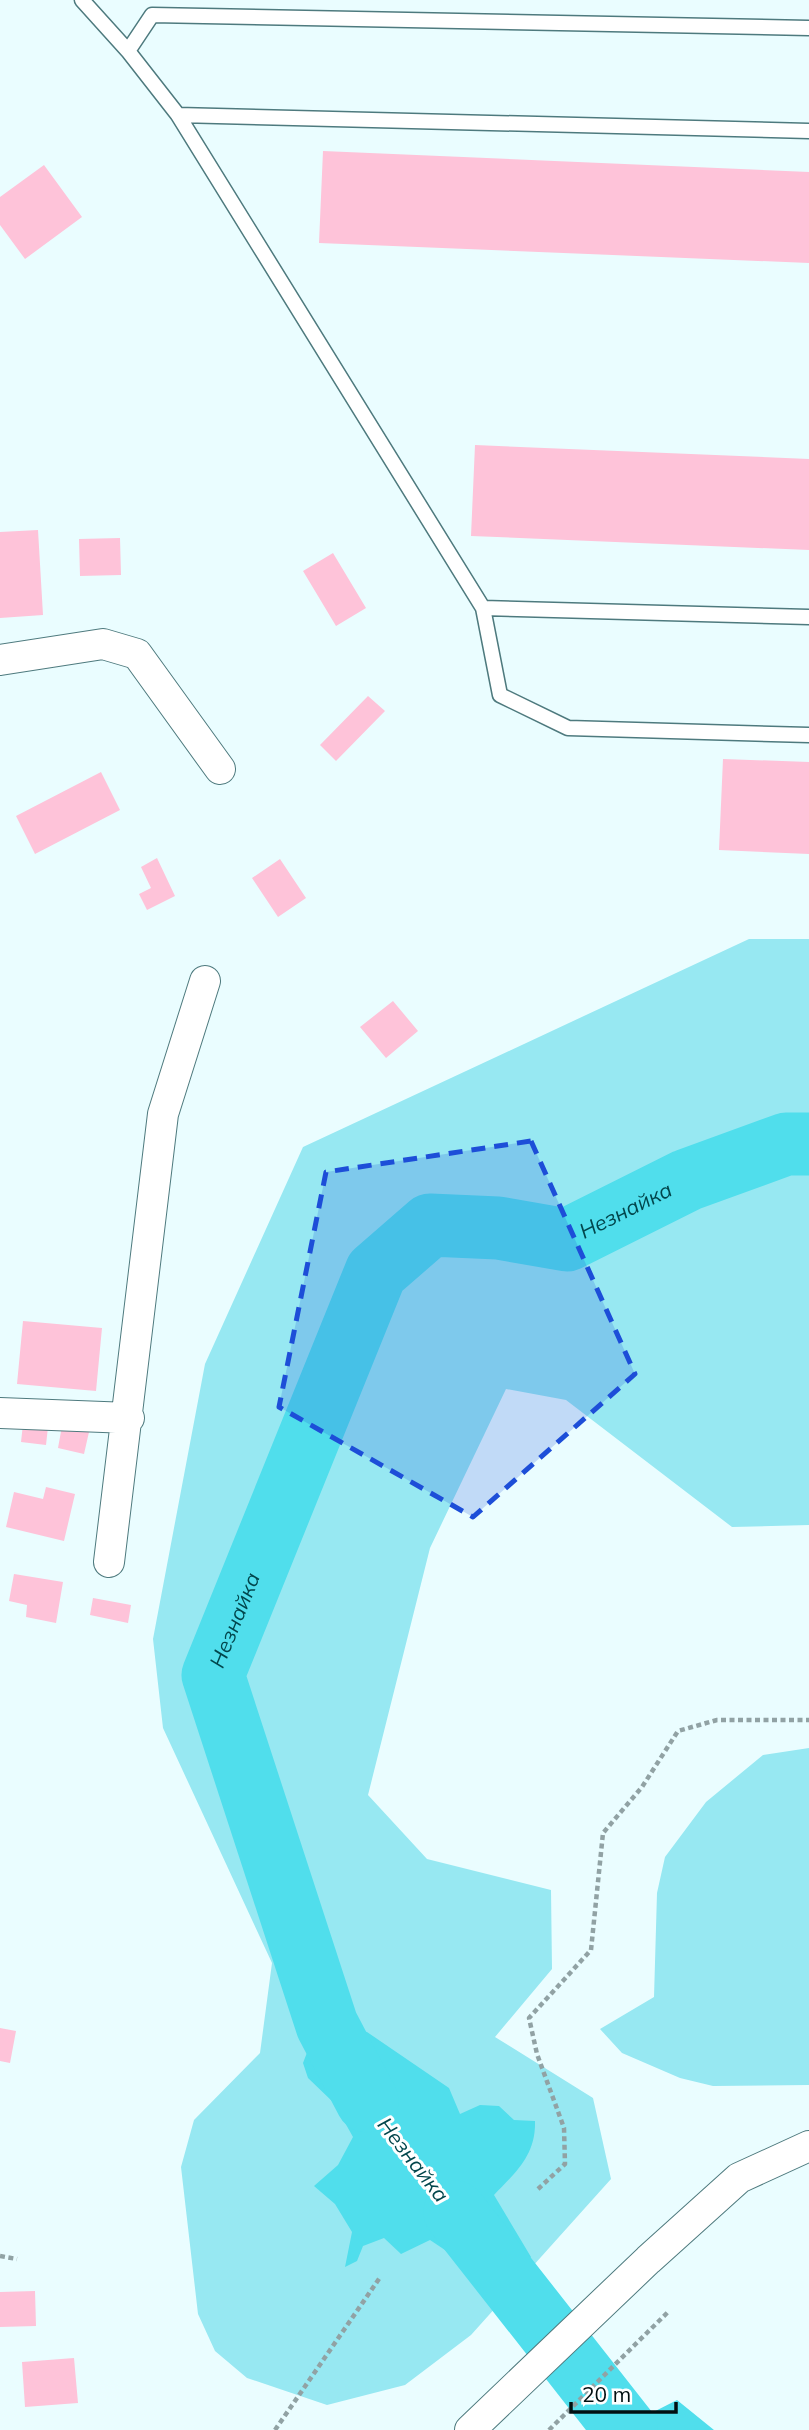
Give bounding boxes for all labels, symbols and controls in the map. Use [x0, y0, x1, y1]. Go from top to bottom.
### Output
water label: Незнайка [575, 1176, 676, 1244]
water label: Незнайка [203, 1568, 265, 1671]
water label: Незнайка [373, 2112, 455, 2207]
scale bar [571, 2370, 676, 2414]
text: 20 m [582, 2381, 631, 2407]

